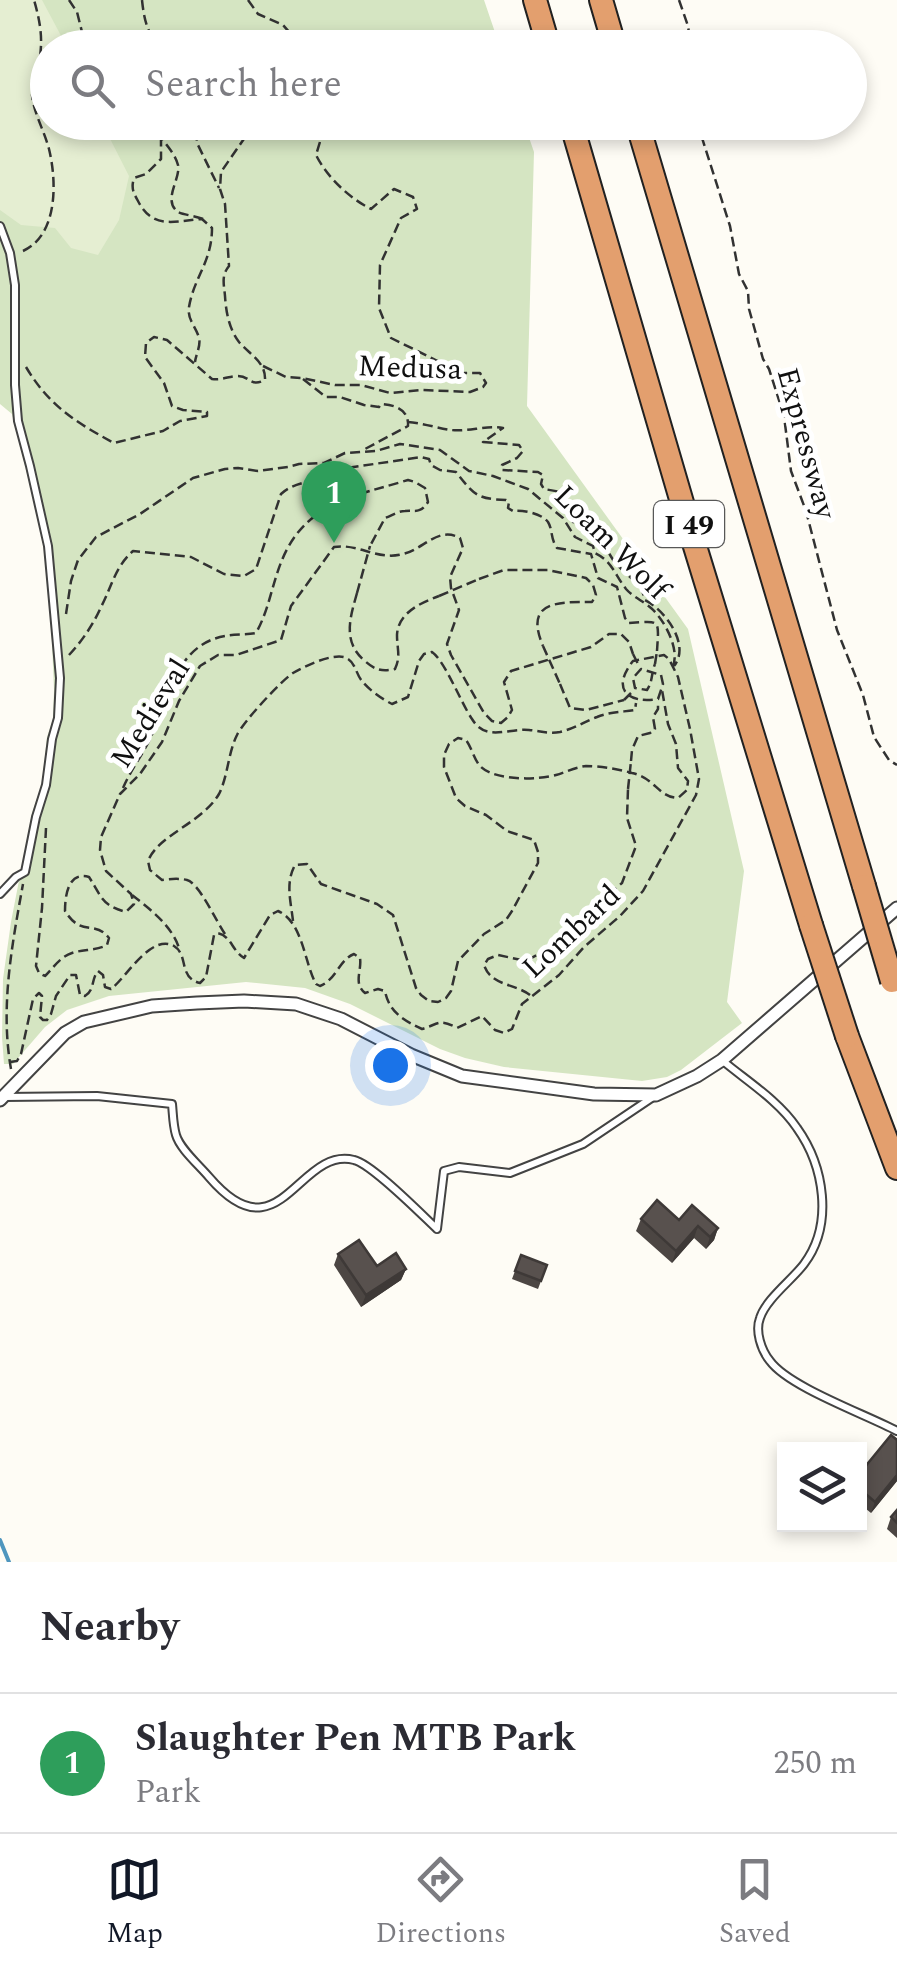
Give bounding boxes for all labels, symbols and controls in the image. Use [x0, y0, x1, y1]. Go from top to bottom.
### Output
search box [30, 30, 867, 140]
text: Search here [145, 56, 342, 114]
icon: search [65, 58, 120, 113]
street label: Medusa [357, 343, 463, 393]
street label: Expressway [764, 362, 849, 526]
pin: 1 [302, 460, 366, 543]
street label: Loam Wolf [543, 474, 682, 613]
road number: I 49 [654, 501, 724, 547]
street label: Medieval [99, 650, 203, 777]
street label: Lombard [512, 874, 632, 990]
your location [365, 1040, 416, 1091]
map controls [777, 1442, 867, 1532]
button: layers [777, 1442, 867, 1532]
text: Nearby [40, 1596, 179, 1659]
text: Slaughter Pen MTB Park [135, 1710, 576, 1768]
text: 1 [64, 1739, 81, 1788]
text: 250 m [773, 1739, 857, 1788]
text: Park [135, 1768, 201, 1817]
tab: Map [106, 1852, 163, 1955]
tab: Directions [375, 1852, 506, 1955]
tab: Saved [719, 1852, 791, 1955]

